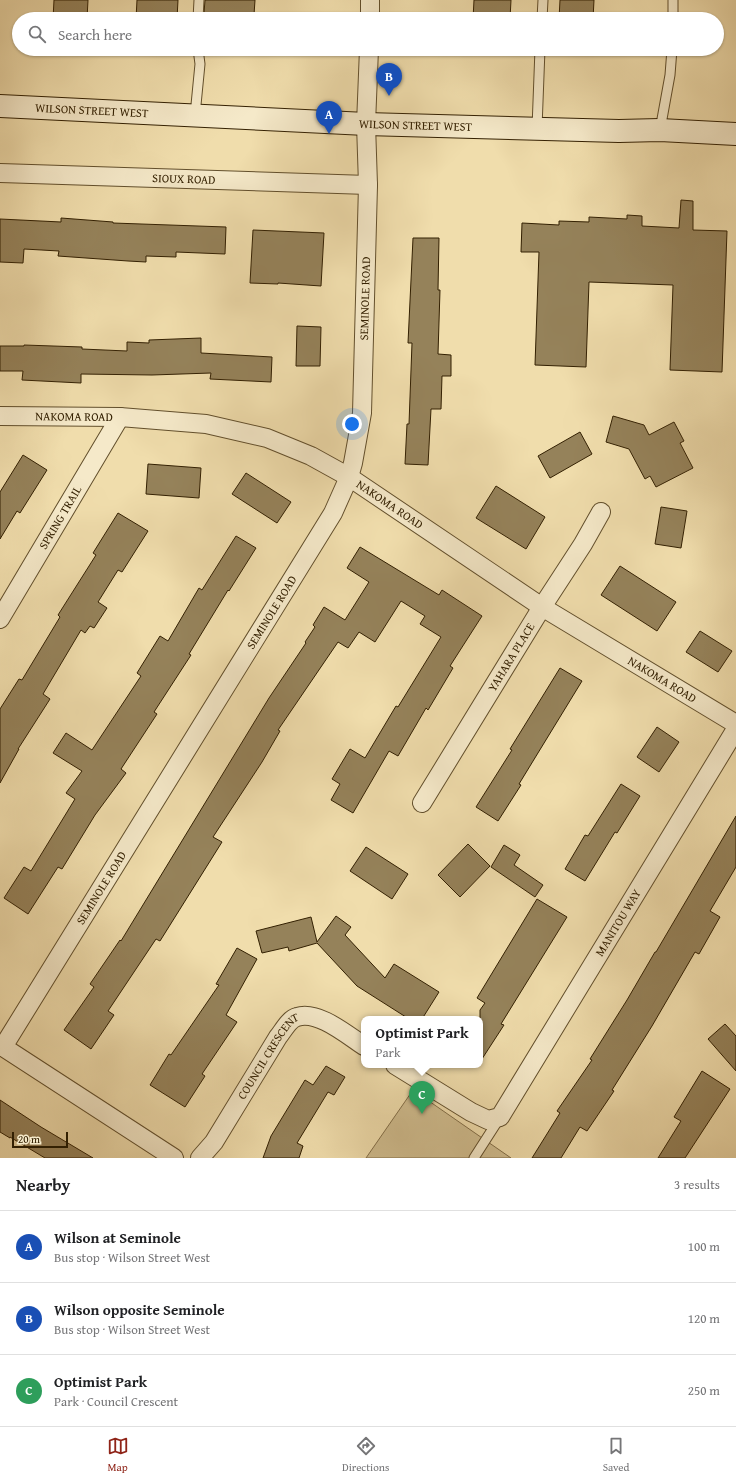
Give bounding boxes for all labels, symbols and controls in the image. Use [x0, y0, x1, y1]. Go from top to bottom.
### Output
search box [12, 12, 724, 56]
icon: search [26, 23, 48, 45]
text: Search here [58, 24, 132, 45]
pin: B [376, 63, 402, 96]
street label: WILSON STREET WEST [35, 99, 149, 121]
pin: A [316, 101, 342, 134]
street label: WILSON STREET WEST [358, 115, 473, 135]
street label: SIOUX ROAD [152, 169, 216, 188]
street label: SEMINOLE ROAD [355, 256, 374, 341]
street label: NAKOMA ROAD [35, 407, 113, 425]
your location [342, 414, 362, 434]
street label: NAKOMA ROAD [353, 475, 427, 533]
street label: SPRING TRAIL [34, 482, 85, 552]
street label: SEMINOLE ROAD [242, 572, 300, 652]
street label: YAHARA PLACE [483, 619, 538, 694]
street label: NAKOMA ROAD [625, 652, 700, 706]
street label: SEMINOLE ROAD [72, 848, 130, 928]
street label: MANITOU WAY [591, 886, 645, 959]
street label: COUNCIL CRESCENT [233, 1008, 302, 1102]
popup [361, 1016, 483, 1068]
text: Optimist Park [375, 1022, 469, 1043]
text: Park [375, 1043, 401, 1062]
pin: C [409, 1081, 435, 1114]
scale bar [12, 1130, 68, 1149]
text: 20 m [18, 1131, 40, 1147]
text: Nearby [16, 1172, 70, 1197]
text: 3 results [674, 1175, 720, 1194]
text: Wilson at Seminole [54, 1227, 181, 1248]
text: A [25, 1237, 33, 1256]
text: 100 m [688, 1237, 720, 1256]
text: Bus stop · Wilson Street West [54, 1248, 210, 1267]
text: Wilson opposite Seminole [54, 1299, 225, 1320]
text: B [25, 1309, 33, 1328]
text: 120 m [688, 1309, 720, 1328]
text: Bus stop · Wilson Street West [54, 1320, 210, 1339]
text: Optimist Park [54, 1371, 147, 1392]
text: C [25, 1381, 33, 1400]
text: 250 m [688, 1381, 720, 1400]
text: Park · Council Crescent [54, 1392, 178, 1411]
tab: Map [107, 1435, 129, 1475]
tab: Directions [342, 1435, 389, 1475]
tab: Saved [603, 1435, 629, 1475]

